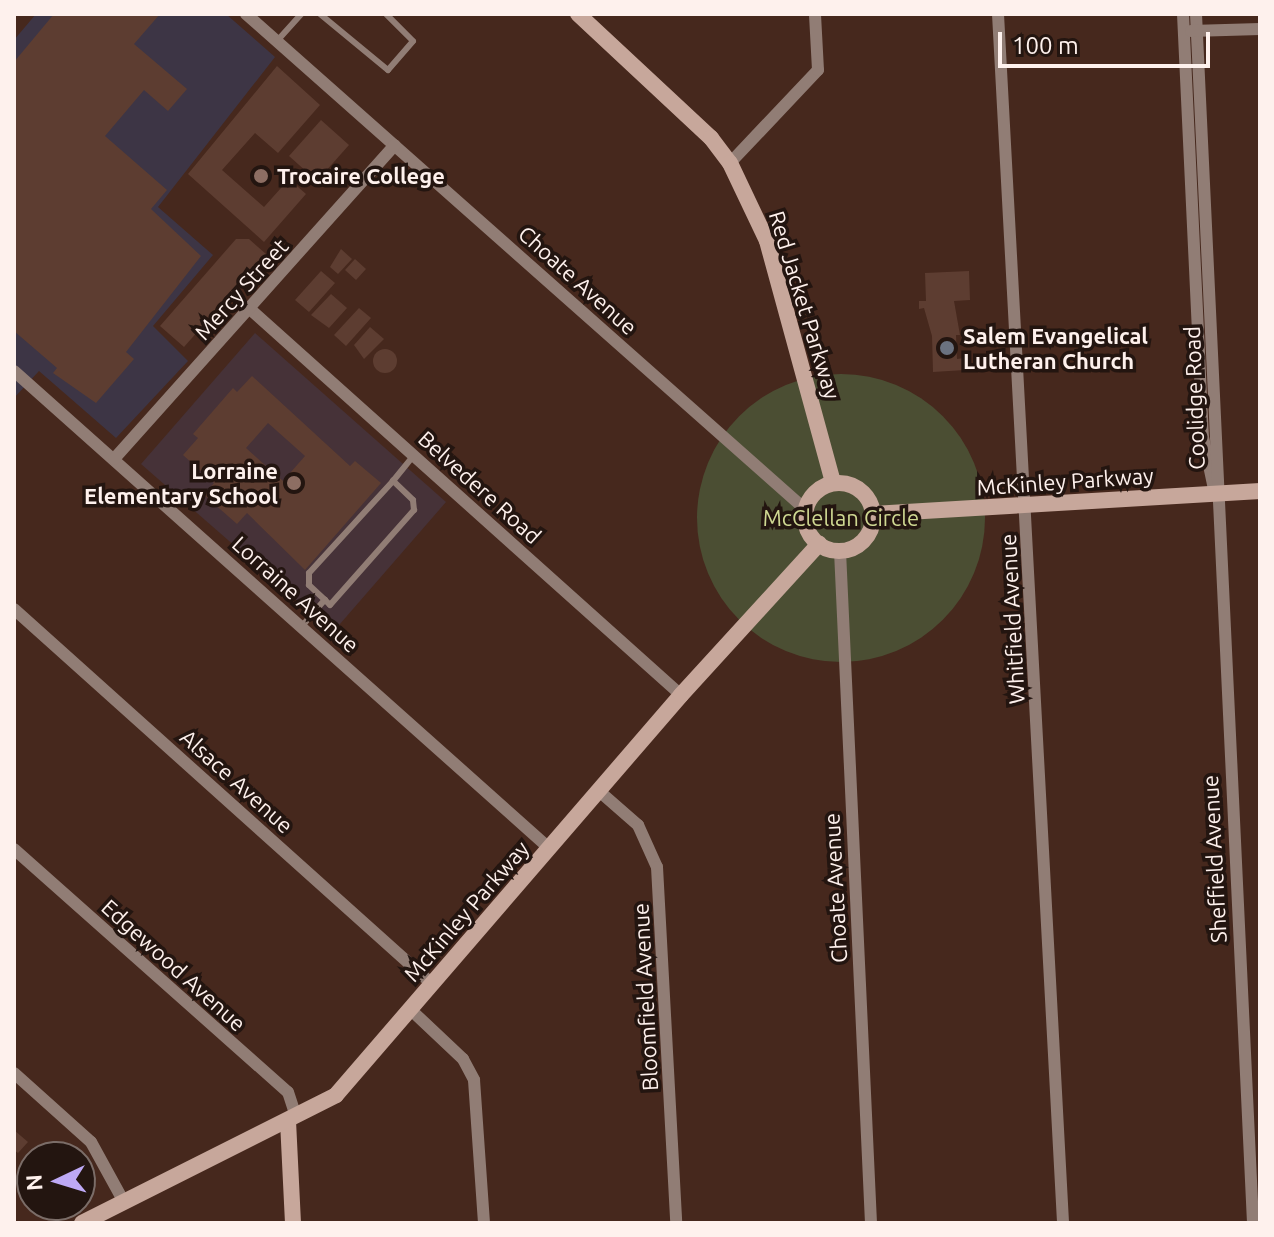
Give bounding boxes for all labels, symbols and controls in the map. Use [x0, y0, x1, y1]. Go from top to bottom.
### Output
scale bar [1002, 16, 1214, 66]
text: 100 m [1012, 32, 1079, 59]
place label: Trocaire College [277, 163, 445, 189]
marker: Trocaire College [252, 167, 270, 185]
street label: Red Jacket Parkway [764, 208, 846, 402]
street label: Choate Avenue [513, 220, 643, 340]
street label: Mercy Street [189, 233, 293, 345]
place label: Salem Evangelical Lutheran Church [963, 322, 1148, 374]
street label: Coolidge Road [1178, 326, 1210, 470]
marker: Salem Evangelical Lutheran Church [938, 339, 956, 357]
street label: Belvedere Road [413, 425, 547, 549]
place label: Lorraine Elementary School [84, 457, 278, 508]
street label: McKinley Parkway [976, 462, 1154, 500]
marker: Lorraine Elementary School [285, 474, 303, 492]
park label: McClellan Circle [763, 505, 919, 531]
street label: Lorraine Avenue [227, 530, 365, 658]
street label: Whitfield Avenue [994, 533, 1030, 705]
street label: Alsace Avenue [175, 724, 299, 838]
street label: Sheffield Avenue [1196, 774, 1232, 944]
street label: Choate Avenue [818, 812, 852, 964]
street label: McKinley Parkway [398, 835, 534, 987]
street label: Edgewood Avenue [97, 893, 251, 1037]
street label: Bloomfield Avenue [627, 902, 663, 1092]
north arrow [16, 1141, 96, 1221]
text: N [21, 1174, 47, 1192]

